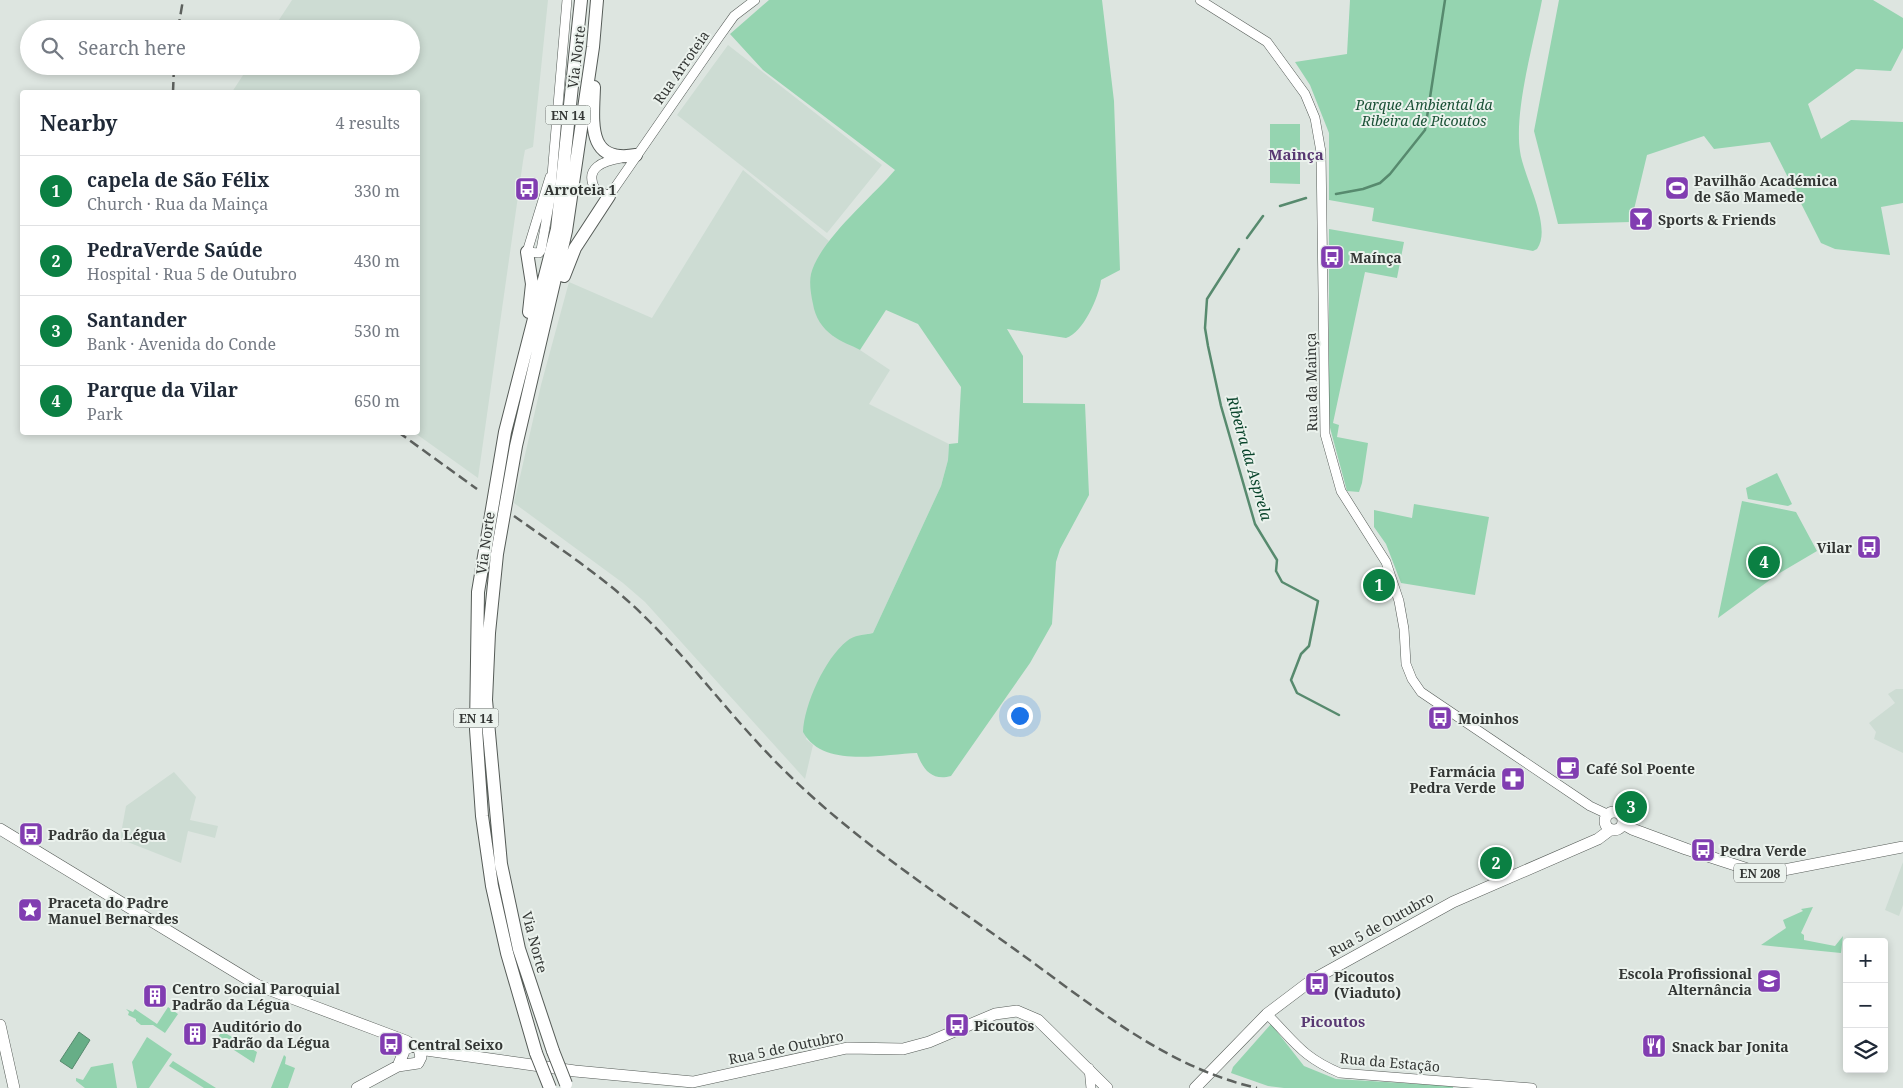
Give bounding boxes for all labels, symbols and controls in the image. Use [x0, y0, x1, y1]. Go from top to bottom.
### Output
search box [20, 20, 420, 75]
street label: Via Norte [563, 24, 589, 90]
street label: Rua Arroteia [649, 26, 713, 107]
icon: search [38, 34, 66, 62]
text: Search here [78, 35, 186, 61]
park label: Parque Ambiental da Ribeira de Picoutos [1354, 95, 1493, 130]
road number: EN 14 [546, 106, 590, 124]
text: Nearby [40, 109, 118, 137]
text: 4 results [336, 112, 400, 134]
district label: Mainça [1268, 144, 1324, 164]
text: capela de São Félix [87, 167, 269, 193]
place label: Pavilhão Académica de São Mamede [1694, 171, 1837, 206]
sports icon: Pavilhão Académica de São Mamede [1664, 175, 1690, 201]
bus stop icon: Arroteia 1 [514, 176, 540, 202]
text: 1 [51, 180, 61, 202]
text: 330 m [354, 180, 400, 202]
place label: Arroteia 1 [544, 180, 616, 199]
text: Church · Rua da Mainça [87, 193, 268, 215]
bar icon: Sports & Friends [1628, 206, 1654, 232]
place label: Sports & Friends [1658, 210, 1776, 229]
text: PedraVerde Saúde [87, 237, 263, 263]
bus stop icon: Maínça [1319, 244, 1345, 270]
place label: Maínça [1350, 248, 1402, 267]
text: 2 [51, 250, 61, 272]
text: 430 m [354, 250, 400, 272]
text: Hospital · Rua 5 de Outubro [87, 263, 297, 285]
text: Santander [87, 307, 187, 333]
text: 3 [51, 320, 61, 342]
text: 530 m [354, 320, 400, 342]
street label: Rua da Mainça [1301, 332, 1321, 432]
text: Bank · Avenida do Conde [87, 333, 276, 355]
text: Parque da Vilar [87, 377, 238, 403]
text: 4 [51, 390, 61, 412]
text: 650 m [354, 390, 400, 412]
water label: Ribeira da Asprela [1222, 392, 1277, 523]
text: Park [87, 403, 123, 425]
street label: Via Norte [471, 510, 499, 576]
bus stop icon: Vilar [1856, 534, 1882, 560]
place label: Vilar [1817, 538, 1853, 557]
pin: 4 [1748, 543, 1780, 581]
pin: 1 [1363, 566, 1395, 604]
your location [1007, 703, 1033, 729]
bus stop icon: Moinhos [1427, 705, 1453, 731]
road number: EN 14 [454, 708, 498, 728]
place label: Moinhos [1458, 709, 1519, 728]
cafe icon: Café Sol Poente [1555, 755, 1581, 781]
place label: Café Sol Poente [1586, 759, 1695, 778]
place label: Farmácia Pedra Verde [1410, 762, 1496, 797]
pharmacy icon: Farmácia Pedra Verde [1500, 766, 1526, 792]
pin: 3 [1615, 788, 1647, 826]
bus stop icon: Padrão da Légua [18, 821, 44, 847]
place label: Padrão da Légua [48, 825, 166, 844]
bus stop icon: Pedra Verde [1690, 837, 1716, 863]
place label: Pedra Verde [1720, 841, 1806, 860]
pin: 2 [1480, 844, 1512, 882]
road number: EN 208 [1734, 864, 1786, 882]
street label: Rua 5 de Outubro [1325, 887, 1437, 961]
place label: Praceta do Padre Manuel Bernardes [48, 893, 179, 928]
place icon: Praceta do Padre Manuel Bernardes [17, 897, 43, 923]
street label: Via Norte [518, 909, 552, 975]
map controls [1843, 938, 1888, 1073]
button: + [1843, 938, 1888, 983]
place label: Escola Profissional Alternância [1619, 964, 1752, 999]
place label: Picoutos (Viaduto) [1334, 967, 1401, 1002]
school or university icon: Escola Profissional Alternância [1756, 968, 1782, 994]
bus stop icon: Picoutos (Viaduto) [1304, 971, 1330, 997]
place label: Centro Social Paroquial Padrão da Légua [172, 979, 340, 1014]
building icon: Centro Social Paroquial Padrão da Légua [142, 983, 168, 1009]
button: − [1843, 983, 1888, 1028]
district label: Picoutos [1301, 1011, 1365, 1031]
bus stop icon: Picoutos [944, 1012, 970, 1038]
place label: Picoutos [974, 1016, 1034, 1035]
place label: Auditório do Padrão da Légua [212, 1017, 330, 1052]
building icon: Auditório do Padrão da Légua [182, 1021, 208, 1047]
street label: Rua 5 de Outubro [727, 1026, 845, 1068]
button: layers [1843, 1028, 1888, 1073]
bus stop icon: Central Seixo [378, 1031, 404, 1057]
restaurant icon: Snack bar Jonita [1641, 1033, 1667, 1059]
place label: Central Seixo [408, 1035, 503, 1054]
place label: Snack bar Jonita [1672, 1037, 1789, 1056]
street label: Rua da Estação [1339, 1048, 1441, 1076]

